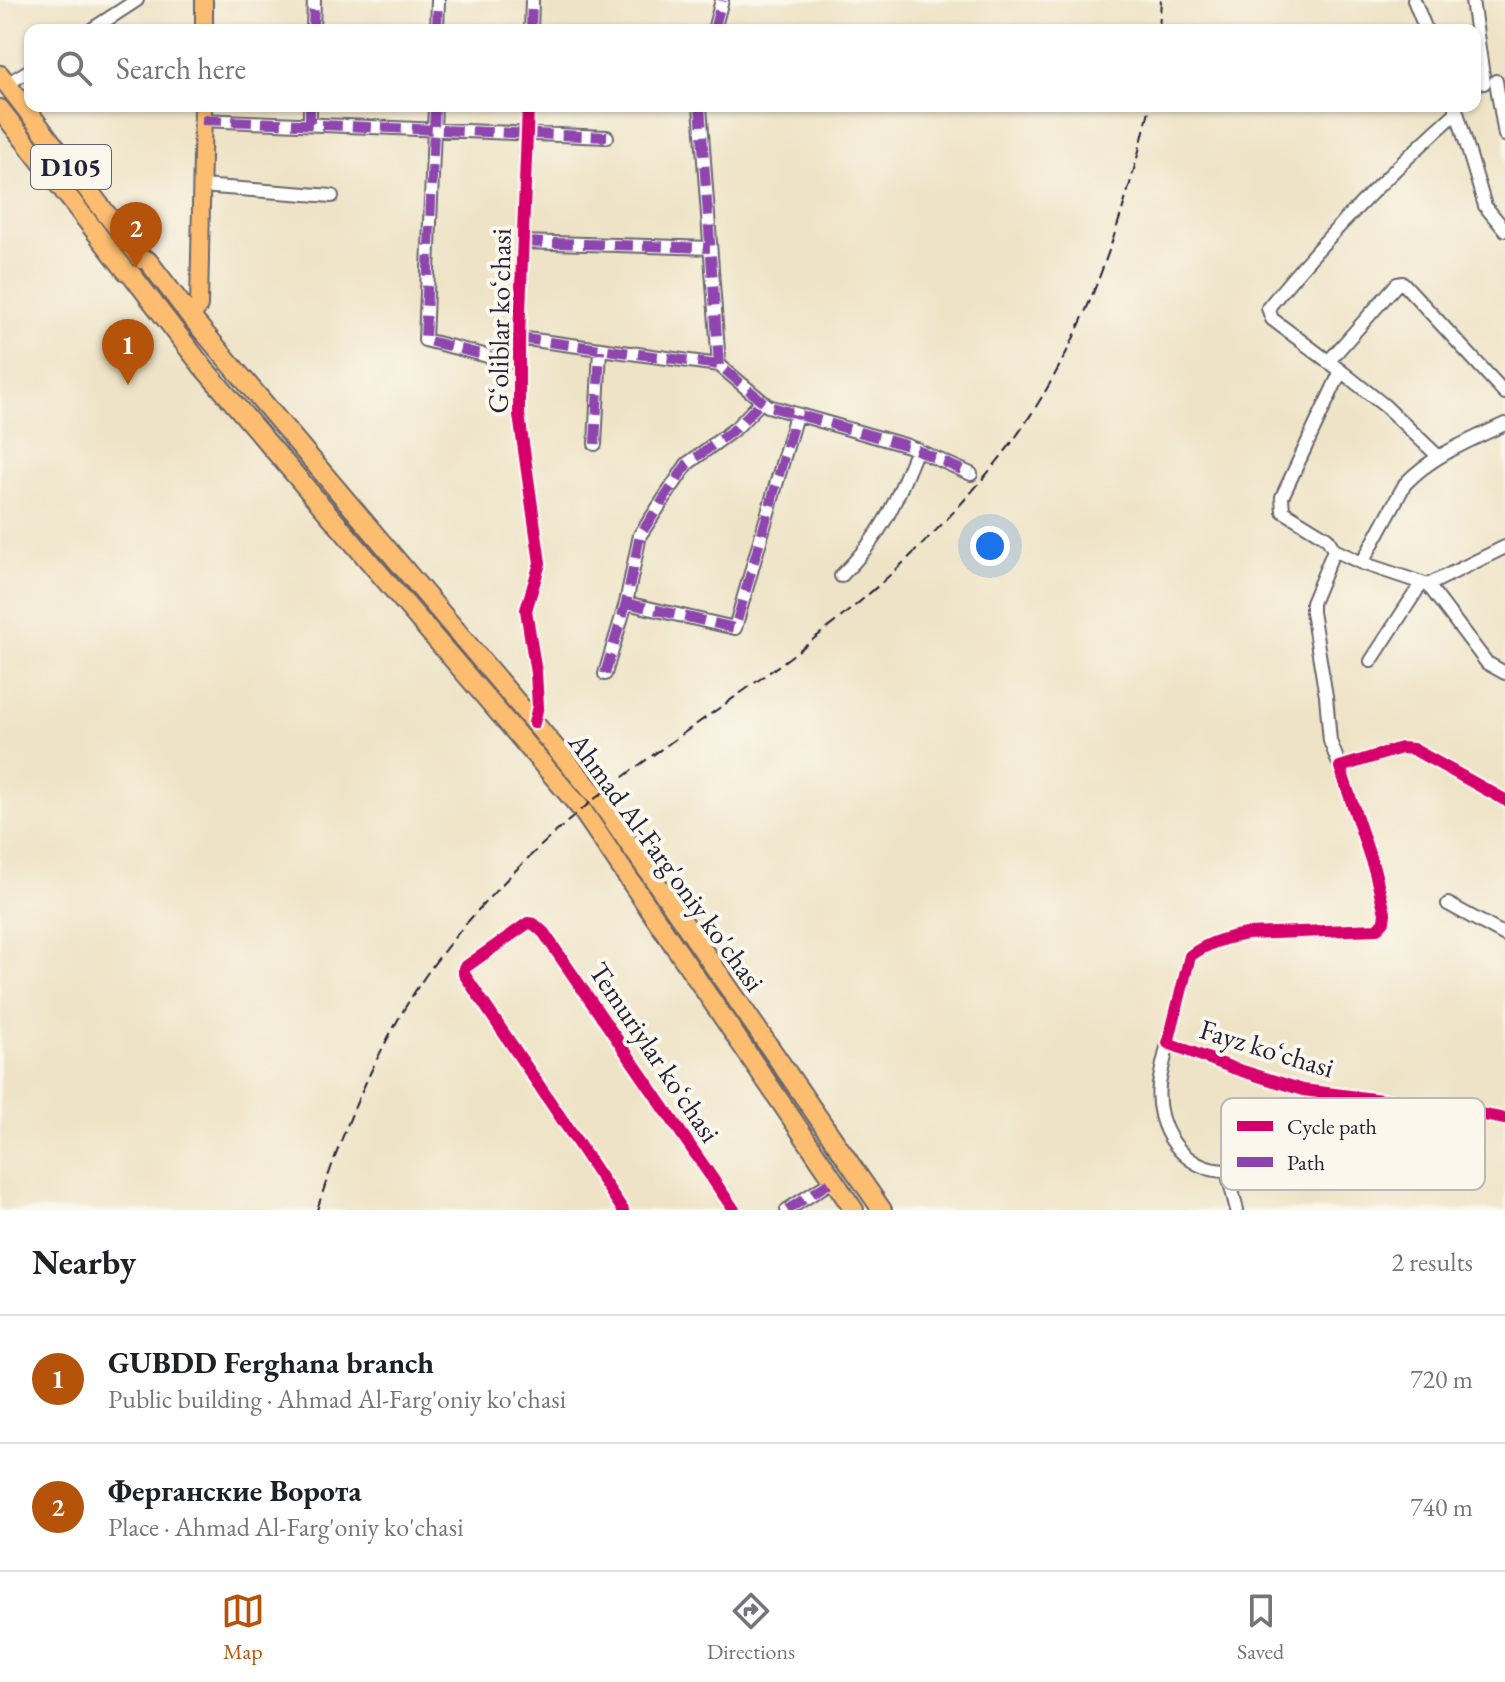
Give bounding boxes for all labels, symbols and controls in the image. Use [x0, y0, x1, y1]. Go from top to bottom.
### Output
search box [24, 24, 1481, 112]
icon: search [52, 46, 96, 90]
text: Search here [116, 49, 246, 88]
road number: D105 [31, 145, 111, 189]
pin: 2 [110, 202, 162, 268]
street label: Gʻoliblar koʻchasi [479, 228, 519, 414]
pin: 1 [102, 319, 154, 385]
your location [970, 526, 1010, 566]
street label: Ahmad Al-Farg'oniy ko'chasi [560, 725, 773, 998]
street label: Temuriylar koʻchasi [581, 955, 729, 1149]
street label: Fayz koʻchasi [1196, 1011, 1339, 1085]
legend [1221, 1098, 1485, 1190]
text: Cycle path [1287, 1112, 1377, 1141]
text: Path [1287, 1148, 1325, 1177]
text: Nearby [32, 1240, 136, 1284]
text: 2 results [1392, 1245, 1473, 1279]
text: GUBDD Ferghana branch [108, 1343, 434, 1382]
text: 1 [51, 1362, 65, 1396]
text: 720 m [1410, 1362, 1473, 1396]
text: Public building · Ahmad Al-Farg'oniy ko'chasi [108, 1382, 566, 1416]
text: Ферганские Ворота [108, 1471, 362, 1510]
text: 2 [51, 1490, 65, 1524]
text: 740 m [1410, 1490, 1473, 1524]
text: Place · Ahmad Al-Farg'oniy ko'chasi [108, 1510, 464, 1544]
tab: Map [221, 1589, 265, 1666]
tab: Directions [707, 1589, 795, 1666]
tab: Saved [1237, 1589, 1284, 1666]

